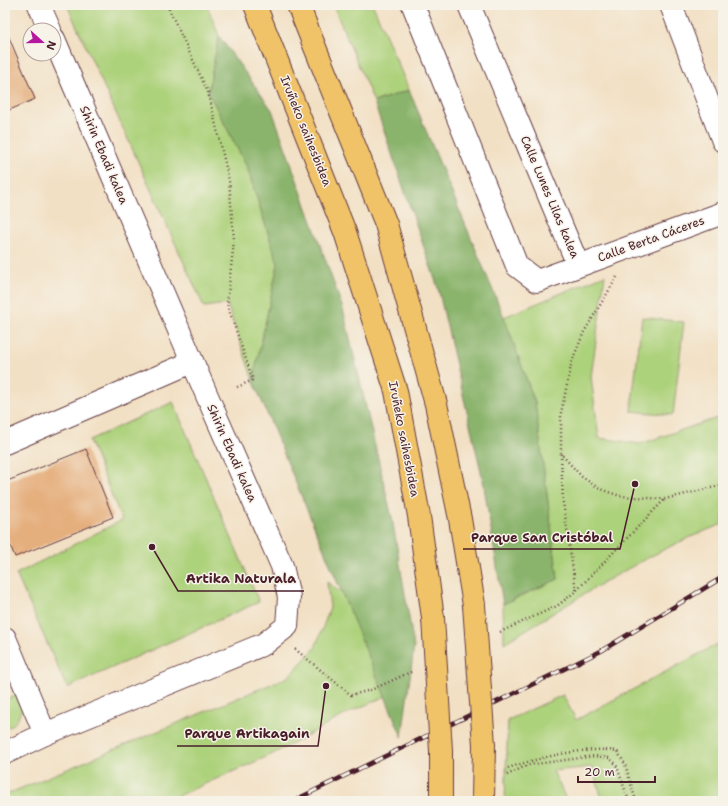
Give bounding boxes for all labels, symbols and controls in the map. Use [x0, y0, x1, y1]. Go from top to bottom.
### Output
north arrow [22, 22, 62, 62]
text: N [42, 39, 59, 52]
street label: Iruñeko saihesbidea [276, 73, 336, 189]
street label: Shirin Ebadi kalea [76, 103, 132, 207]
street label: Calle Lunes Lilas kalea [517, 133, 583, 261]
street label: Calle Berta Cáceres [595, 212, 707, 266]
street label: Iruñeko saihesbidea [385, 380, 423, 499]
street label: Shirin Ebadi kalea [203, 402, 261, 505]
callout: Parque San Cristóbal [463, 524, 620, 549]
text: Parque San Cristóbal [471, 529, 613, 546]
callout: Artika Naturala [178, 566, 304, 591]
text: Artika Naturala [186, 570, 296, 587]
callout: Parque Artikagain [177, 721, 318, 746]
text: Parque Artikagain [184, 725, 310, 742]
scale bar [578, 758, 655, 784]
text: 20 m [584, 764, 615, 780]

